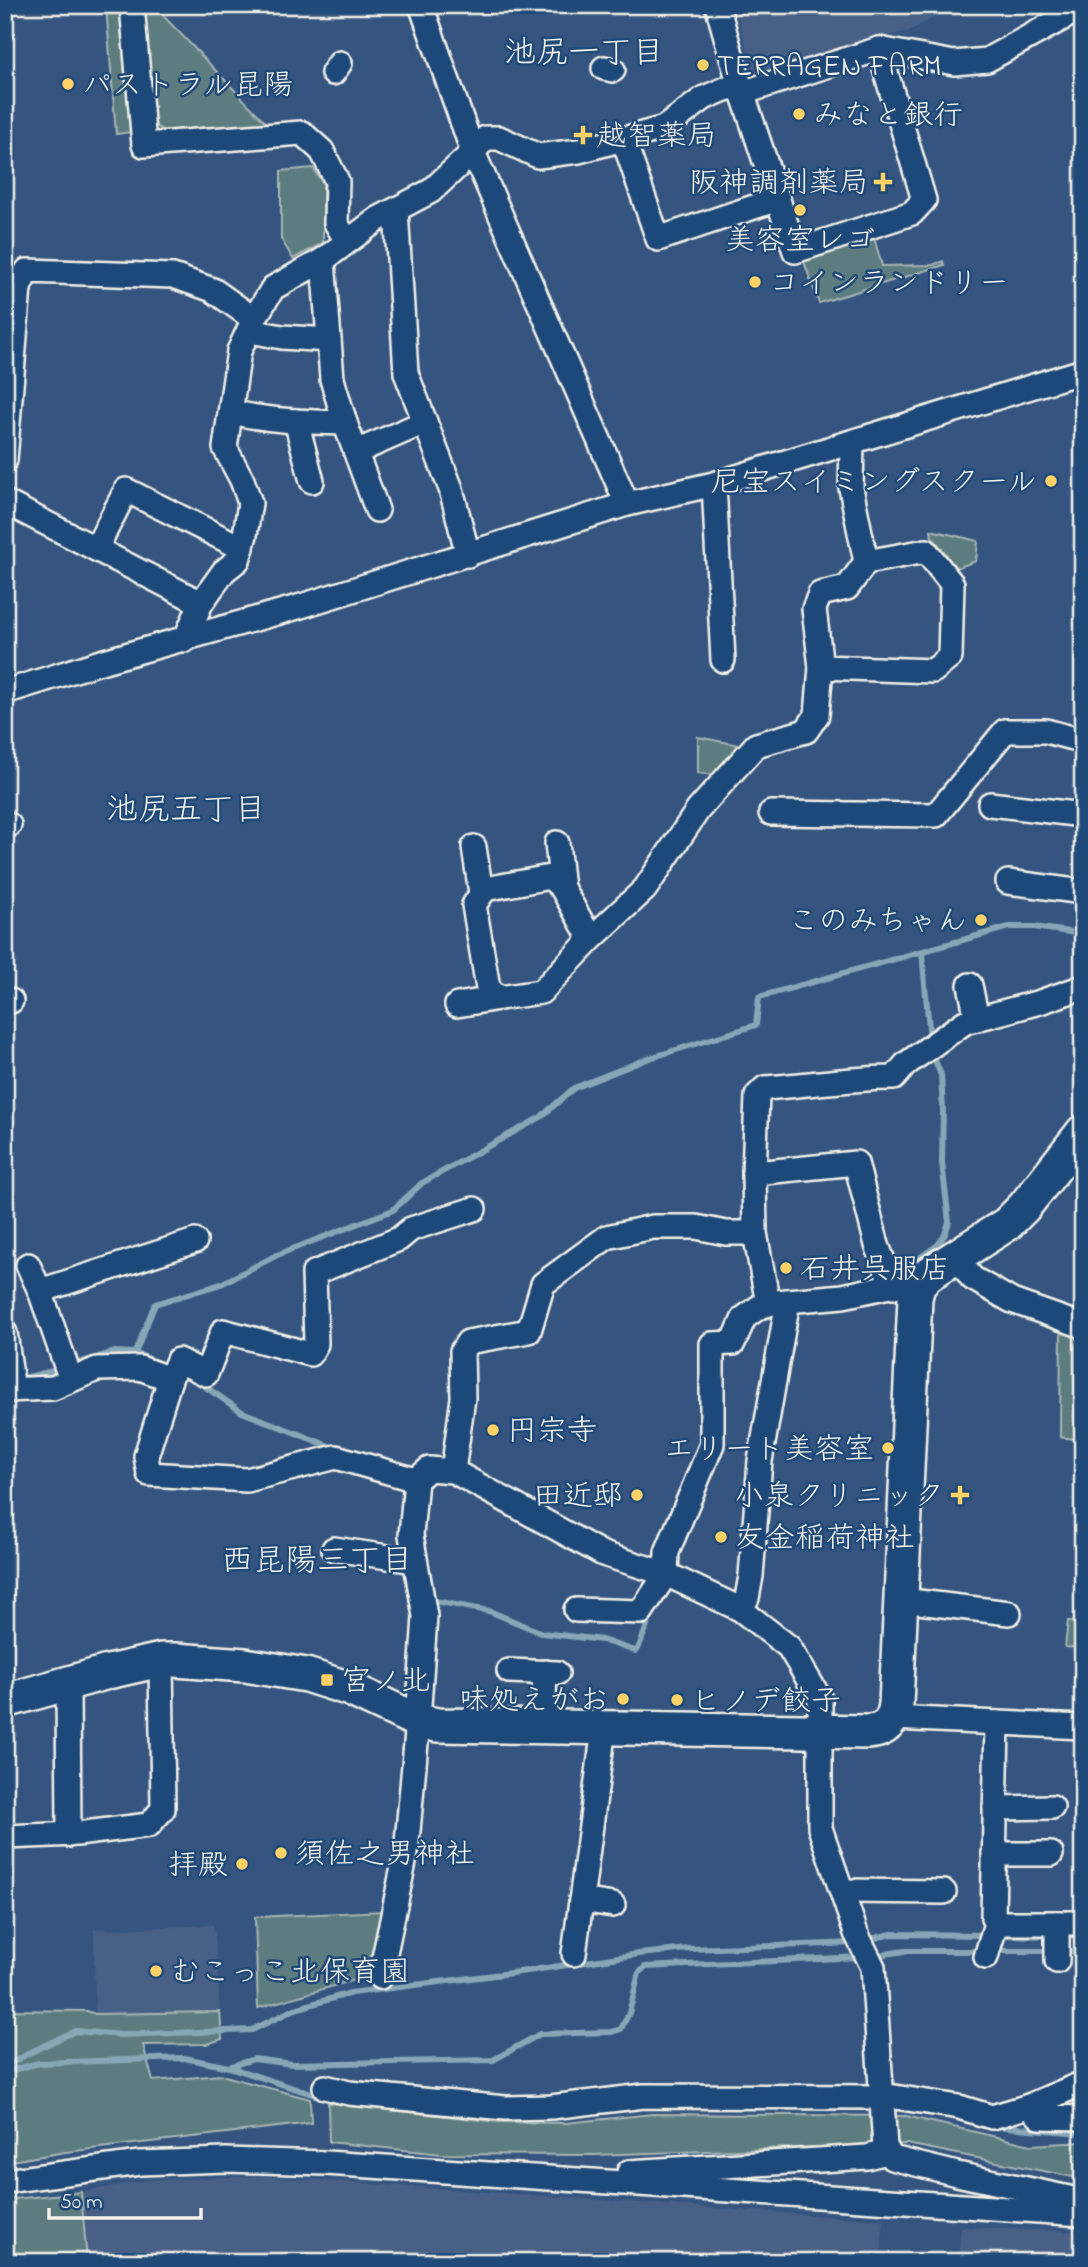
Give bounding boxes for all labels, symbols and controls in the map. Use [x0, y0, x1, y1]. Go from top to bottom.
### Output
district label: 池尻一丁目 [504, 31, 664, 78]
place label: TERRAGEN FARM [717, 46, 942, 90]
marker: TERRAGEN FARM [695, 57, 711, 73]
place label: パストラル昆陽 [82, 65, 293, 109]
marker: パストラル昆陽 [60, 76, 76, 92]
place label: みなと銀行 [813, 95, 963, 139]
marker: みなと銀行 [791, 106, 807, 122]
place label: 越智薬局 [597, 116, 717, 160]
marker: 越智薬局 [575, 127, 591, 143]
place label: 阪神調剤薬局 [689, 163, 869, 207]
marker: 阪神調剤薬局 [875, 174, 891, 190]
marker: 美容室レゴ [792, 202, 808, 218]
place label: 美容室レゴ [725, 220, 875, 264]
place label: コインランドリー [769, 263, 1009, 307]
marker: コインランドリー [747, 274, 763, 290]
place label: 尼宝スイミングスクール [711, 462, 1037, 506]
marker: 尼宝スイミングスクール [1043, 473, 1059, 489]
district label: 池尻五丁目 [106, 788, 266, 835]
place label: このみちゃん [788, 901, 967, 945]
marker: このみちゃん [973, 912, 989, 928]
place label: 石井呉服店 [800, 1249, 950, 1293]
marker: 石井呉服店 [778, 1260, 794, 1276]
place label: 円宗寺 [507, 1411, 597, 1455]
marker: 円宗寺 [485, 1422, 501, 1438]
place label: エリート美容室 [664, 1429, 874, 1473]
marker: エリート美容室 [880, 1440, 896, 1456]
place label: 田近邸 [533, 1476, 623, 1520]
place label: 小泉クリニック [734, 1476, 944, 1520]
marker: 小泉クリニック [950, 1485, 970, 1505]
marker: 田近邸 [629, 1487, 645, 1503]
place label: 友金稲荷神社 [735, 1518, 915, 1562]
marker: 友金稲荷神社 [713, 1529, 729, 1545]
district label: 西昆陽三丁目 [221, 1539, 413, 1586]
place label: 宮ノ北 [341, 1661, 431, 1705]
marker: 宮ノ北 [319, 1672, 335, 1688]
place label: 味処えがお [459, 1680, 609, 1724]
place label: ヒノデ餃子 [691, 1681, 841, 1725]
marker: 味処えがお [615, 1691, 631, 1707]
marker: ヒノデ餃子 [669, 1692, 685, 1708]
place label: 須佐之男神社 [295, 1834, 475, 1878]
place label: 拝殿 [168, 1845, 228, 1889]
marker: 須佐之男神社 [273, 1845, 289, 1861]
marker: 拝殿 [234, 1856, 250, 1872]
place label: むこっこ北保育園 [170, 1952, 410, 1996]
marker: むこっこ北保育園 [148, 1963, 164, 1979]
scale bar [49, 2176, 201, 2220]
text: 50 m [60, 2188, 103, 2218]

